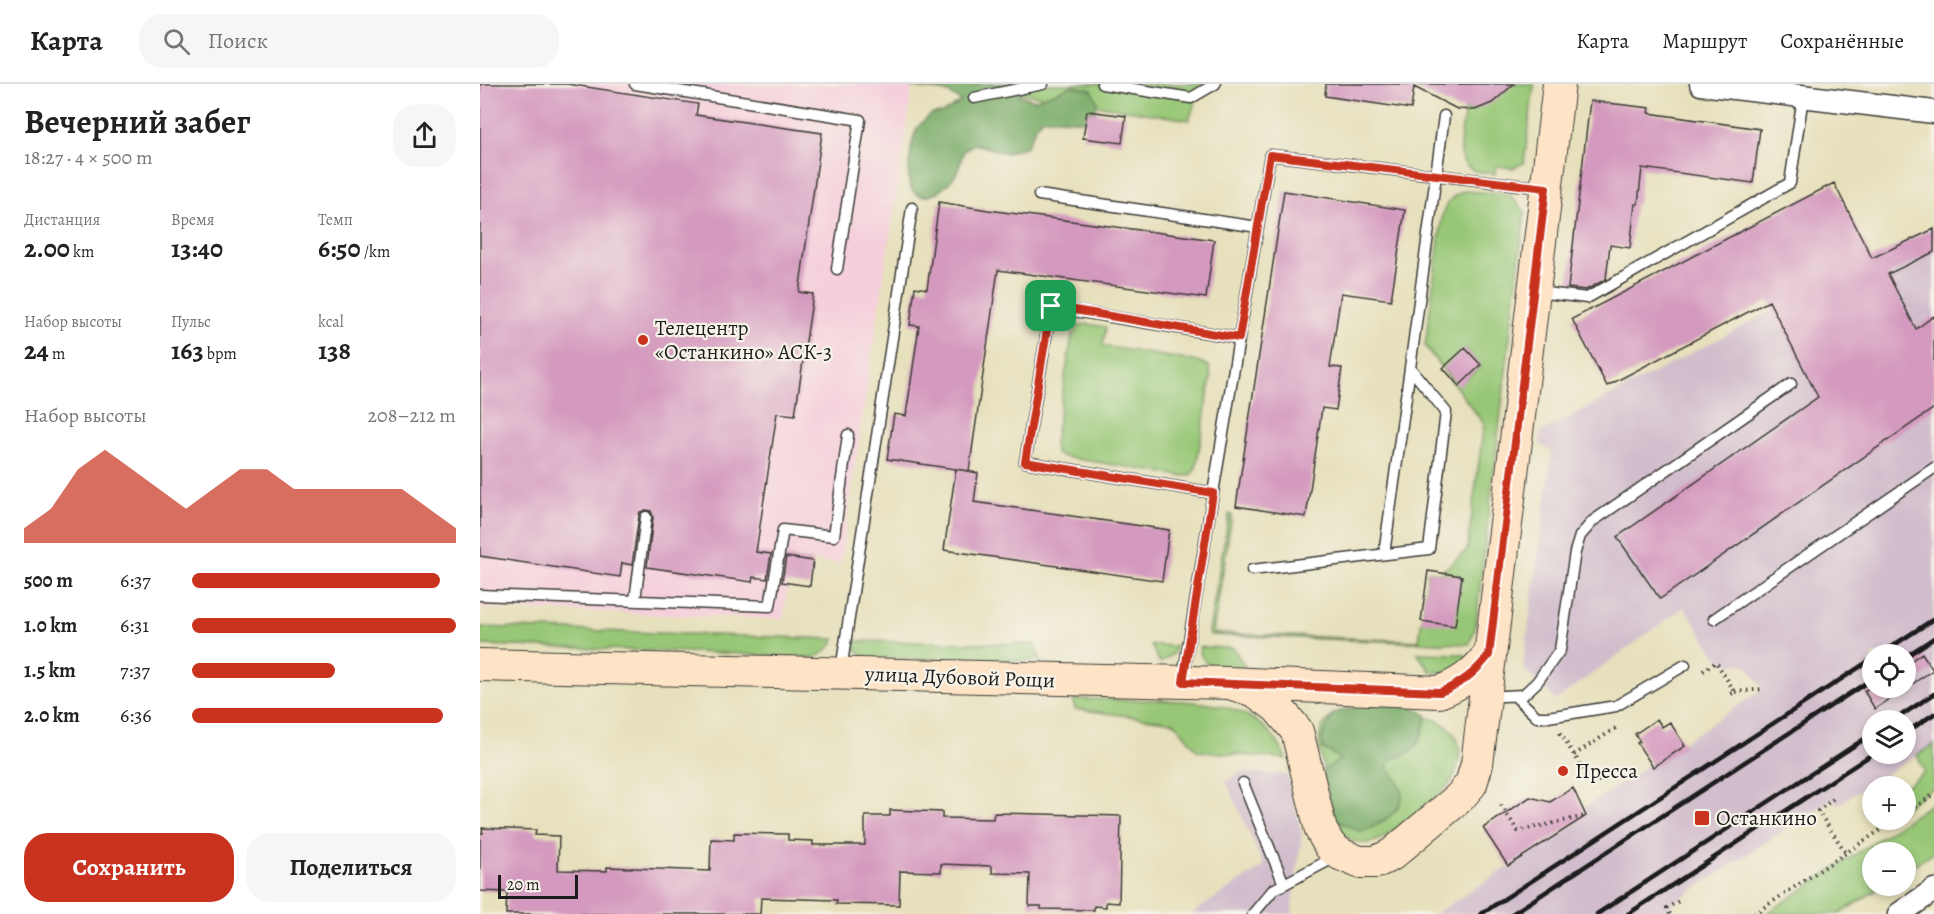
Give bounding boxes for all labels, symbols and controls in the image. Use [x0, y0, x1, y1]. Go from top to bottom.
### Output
search box [139, 14, 559, 68]
text: Карта [30, 22, 103, 60]
icon: search [160, 25, 193, 58]
text: Поиск [208, 26, 268, 56]
text: Карта [1576, 27, 1629, 55]
text: Маршрут [1662, 27, 1747, 55]
text: Сохранённые [1780, 27, 1904, 55]
text: Вечерний забег [24, 99, 251, 144]
button: share [393, 104, 456, 167]
text: 18:27 · 4 × 500 m [24, 144, 153, 171]
text: Дистанция [24, 209, 100, 231]
text: Время [171, 209, 215, 231]
text: Темп [318, 209, 353, 231]
text: 2.00 [24, 231, 70, 266]
text: 13:40 [171, 231, 223, 266]
text: 6:50 [318, 231, 361, 266]
text: km [70, 241, 94, 263]
text: /km [361, 241, 390, 263]
pin [1025, 280, 1076, 331]
icon: arrive [1034, 289, 1067, 322]
text: Набор высоты [24, 311, 122, 333]
text: Пульс [171, 311, 211, 333]
text: kcal [318, 311, 344, 333]
place label: Телецентр «Останкино» АСК-3 [655, 314, 832, 366]
text: 24 [24, 333, 49, 368]
text: 163 [171, 333, 204, 368]
text: 138 [318, 333, 351, 368]
marker: Телецентр «Останкино» АСК-3 [636, 333, 650, 347]
text: m [49, 343, 65, 365]
text: bpm [204, 343, 237, 365]
text: Набор высоты [24, 402, 147, 429]
text: 208–212 m [368, 402, 456, 429]
text: 500 m [24, 567, 73, 594]
text: 6:37 [120, 567, 151, 594]
text: 1.0 km [24, 612, 77, 639]
text: 6:31 [120, 612, 149, 639]
map controls [1862, 644, 1916, 896]
button: locate [1862, 644, 1916, 698]
text: 1.5 km [24, 657, 76, 684]
text: 7:37 [120, 657, 150, 684]
street label: улица Дубовой Рощи [863, 660, 1056, 694]
text: 2.0 km [24, 702, 80, 729]
text: 6:36 [120, 702, 152, 729]
button: layers [1862, 710, 1916, 764]
place label: Пресса [1575, 757, 1638, 785]
marker: Пресса [1556, 764, 1570, 778]
button: + [1862, 776, 1916, 830]
place label: Останкино [1716, 804, 1817, 832]
marker: Останкино [1693, 809, 1711, 827]
button: Сохранить [24, 833, 234, 902]
button: Поделиться [246, 833, 456, 902]
button: − [1862, 842, 1916, 896]
scale bar [498, 872, 578, 900]
text: 20 m [507, 874, 540, 896]

